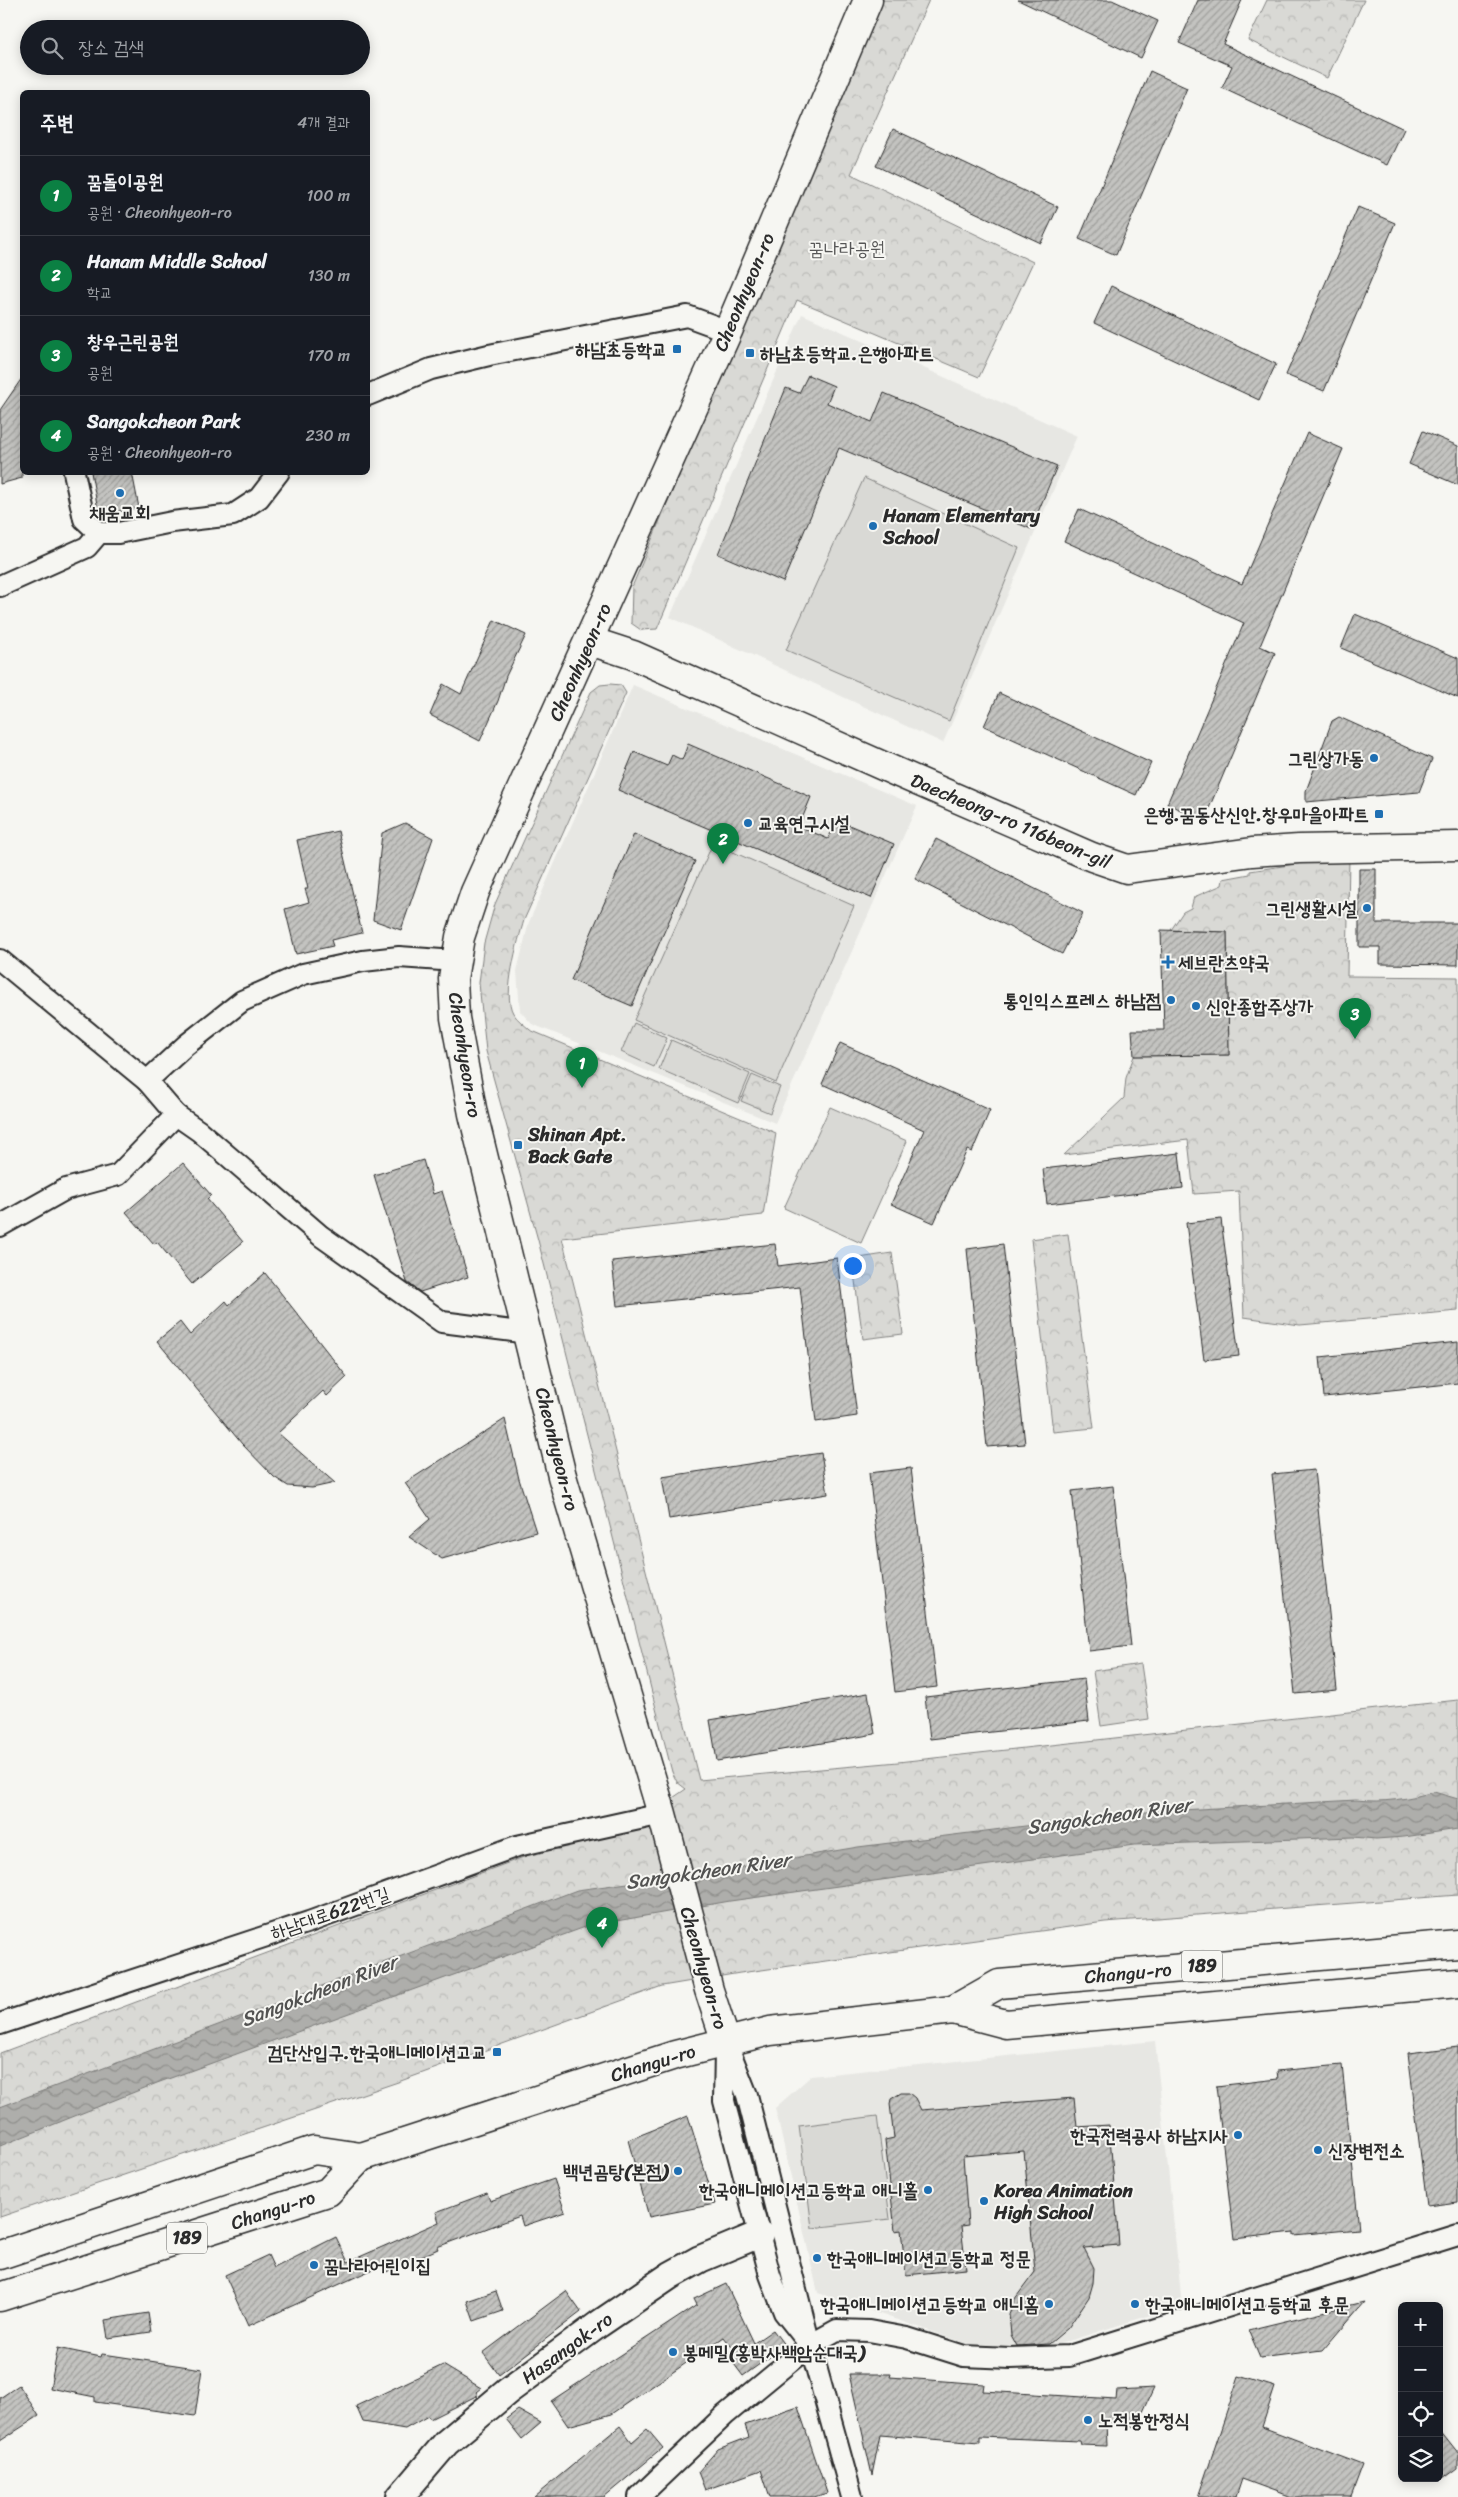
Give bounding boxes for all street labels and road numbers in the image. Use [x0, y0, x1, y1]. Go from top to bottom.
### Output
street label: Cheonhyeon-ro [704, 227, 784, 357]
street label: Cheonhyeon-ro [539, 597, 621, 727]
street label: Daecheong-ro 116beon-gil [905, 764, 1117, 878]
street label: Cheonhyeon-ro [439, 990, 491, 1120]
street label: Cheonhyeon-ro [526, 1384, 588, 1515]
street label: 하남대로622번길 [266, 1877, 394, 1949]
street label: Cheonhyeon-ro [671, 1903, 737, 2034]
road number: 189 [1182, 1950, 1222, 1982]
street label: Changu-ro [1083, 1953, 1173, 1993]
street label: Changu-ro [606, 2034, 700, 2092]
street label: Changu-ro [226, 2181, 320, 2239]
road number: 189 [167, 2222, 207, 2254]
street label: Hasangok-ro [514, 2303, 620, 2393]

